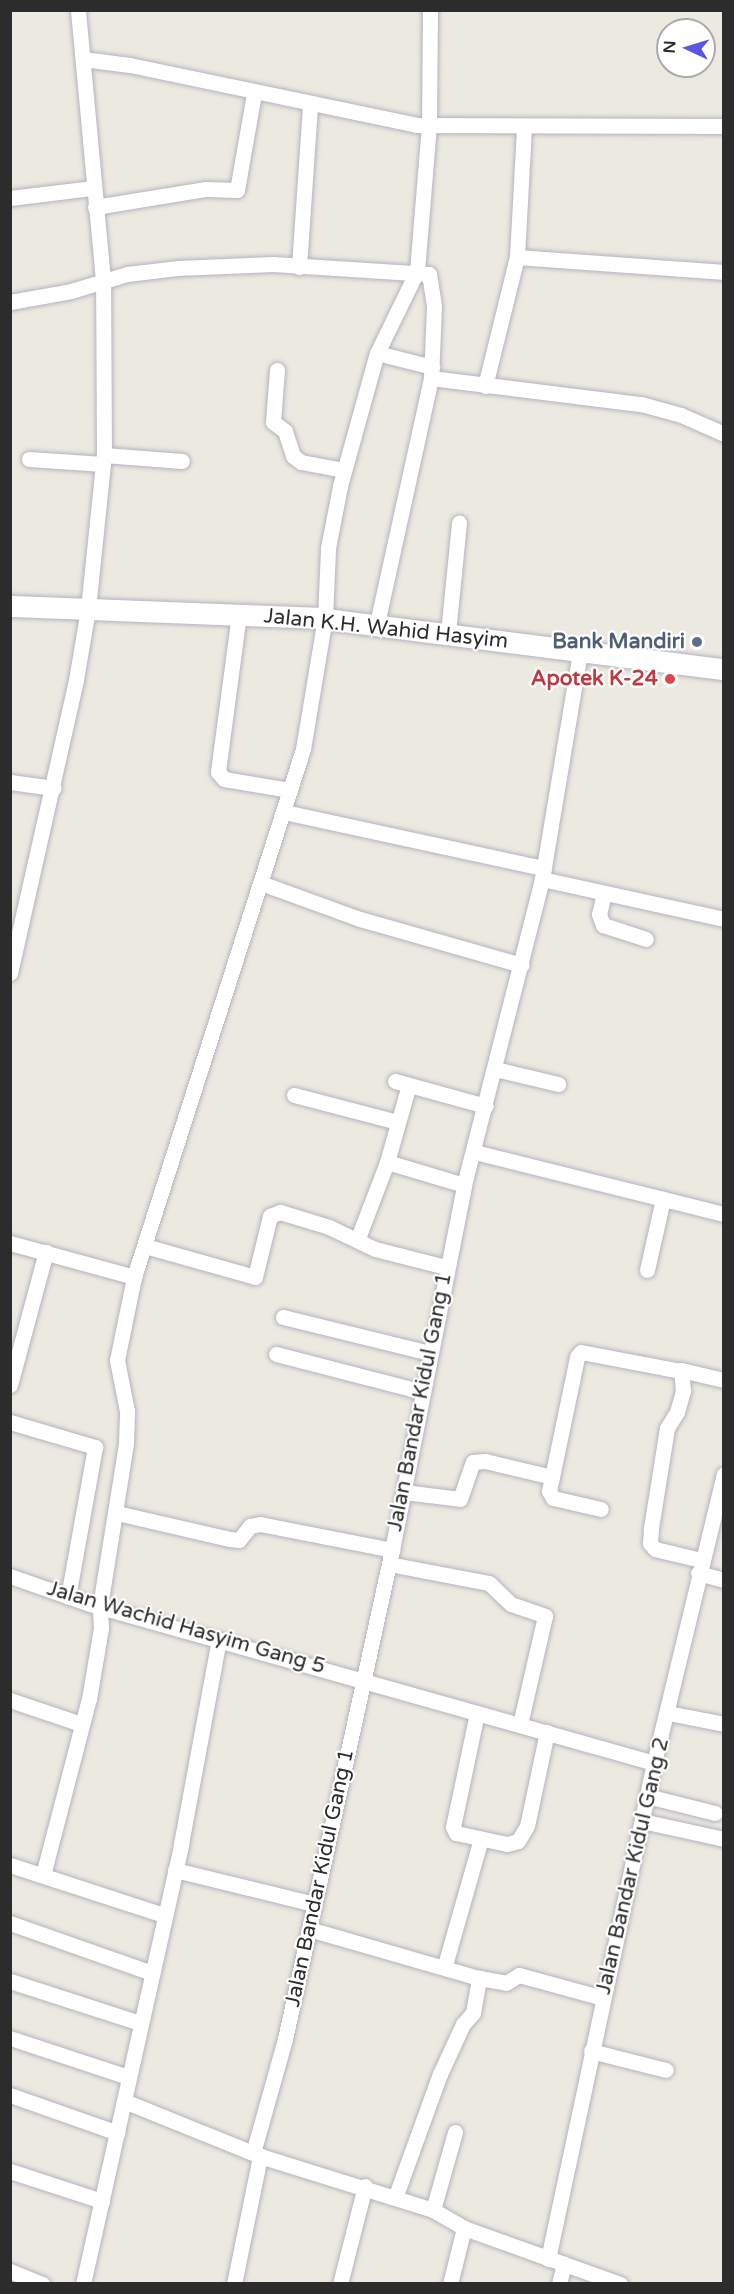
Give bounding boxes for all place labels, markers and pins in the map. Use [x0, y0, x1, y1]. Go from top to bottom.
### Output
place label: Bank Mandiri [552, 629, 685, 655]
marker: Bank Mandiri [690, 635, 704, 649]
place label: Apotek K-24 [531, 666, 658, 692]
marker: Apotek K-24 [663, 672, 677, 686]

